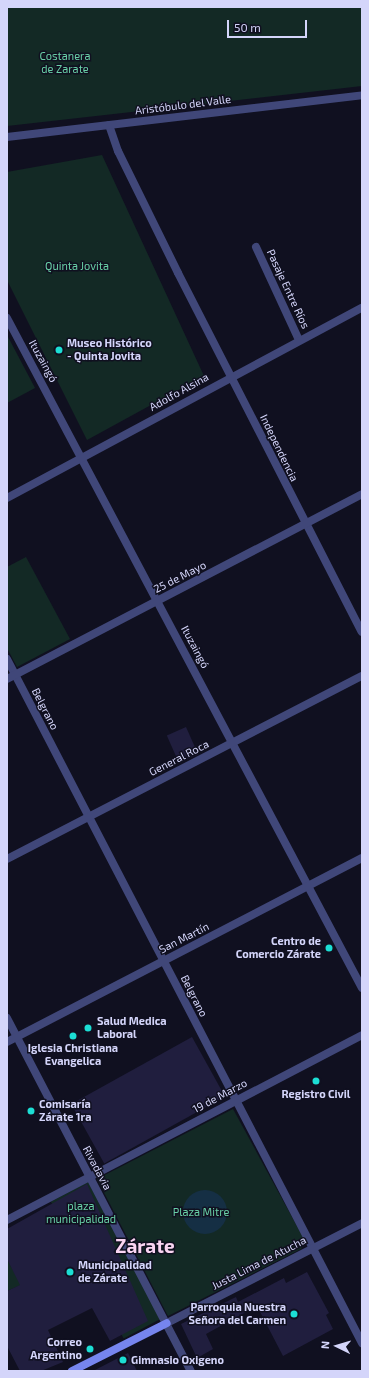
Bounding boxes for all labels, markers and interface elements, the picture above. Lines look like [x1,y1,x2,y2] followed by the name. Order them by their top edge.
[229,12,309,38] scale bar
[234,20,261,34] text: 50 m
[39,50,91,76] park label: Costanera de Zarate
[134,93,232,117] street label: Aristóbulo del Valle
[264,247,312,331] street label: Pasaje Entre Ríos
[45,259,109,273] park label: Quinta Jovita
[26,337,60,385] street label: Ituzaingó
[67,337,152,363] place label: Museo Histórico - Quinta Jovita
[54,345,64,355] marker: Museo Histórico - Quinta Jovita
[147,370,211,414] street label: Adolfo Alsina
[257,412,301,484] street label: Independencia
[152,558,208,596] street label: 25 de Mayo
[178,623,212,671] street label: Ituzaingó
[29,686,61,732] street label: Belgrano
[147,737,211,779] street label: General Roca
[157,920,211,956] street label: San Martín
[236,935,321,961] place label: Centro de Comercio Zárate
[324,943,334,953] marker: Centro de Comercio Zárate
[178,973,210,1019] street label: Belgrano
[97,1015,167,1041] place label: Salud Medica Laboral
[82,1022,94,1034] marker: Salud Medica Laboral
[68,1031,78,1041] marker: Iglesia Christiana Evangelica
[28,1042,118,1068] place label: Iglesia Christiana Evangelica
[191,1076,249,1116] street label: 19 de Marzo
[311,1076,321,1086] marker: Registro Civil
[282,1087,350,1101] place label: Registro Civil
[39,1098,91,1124] place label: Comisaría Zárate 1ra
[26,1106,36,1116] marker: Comisaría Zárate 1ra
[80,1144,114,1192] street label: Rivadavia
[46,1200,116,1226] park label: plaza municipalidad
[173,1205,229,1219] park label: Plaza Mitre
[209,1233,309,1293] street label: Justa Lima de Atucha
[115,1235,175,1257] district label: Zárate
[78,1259,152,1285] place label: Municipalidad de Zárate
[65,1267,75,1277] marker: Municipalidad de Zárate
[188,1301,286,1327] place label: Parroquia Nuestra Señora del Carmen
[289,1309,299,1319] marker: Parroquia Nuestra Señora del Carmen
[317,1326,357,1366] north arrow
[30,1336,82,1362] place label: Correo Argentino
[318,1340,331,1349] text: N
[85,1344,95,1354] marker: Correo Argentino
[131,1353,224,1367] place label: Gimnasio Oxigeno
[118,1355,128,1365] marker: Gimnasio Oxigeno

